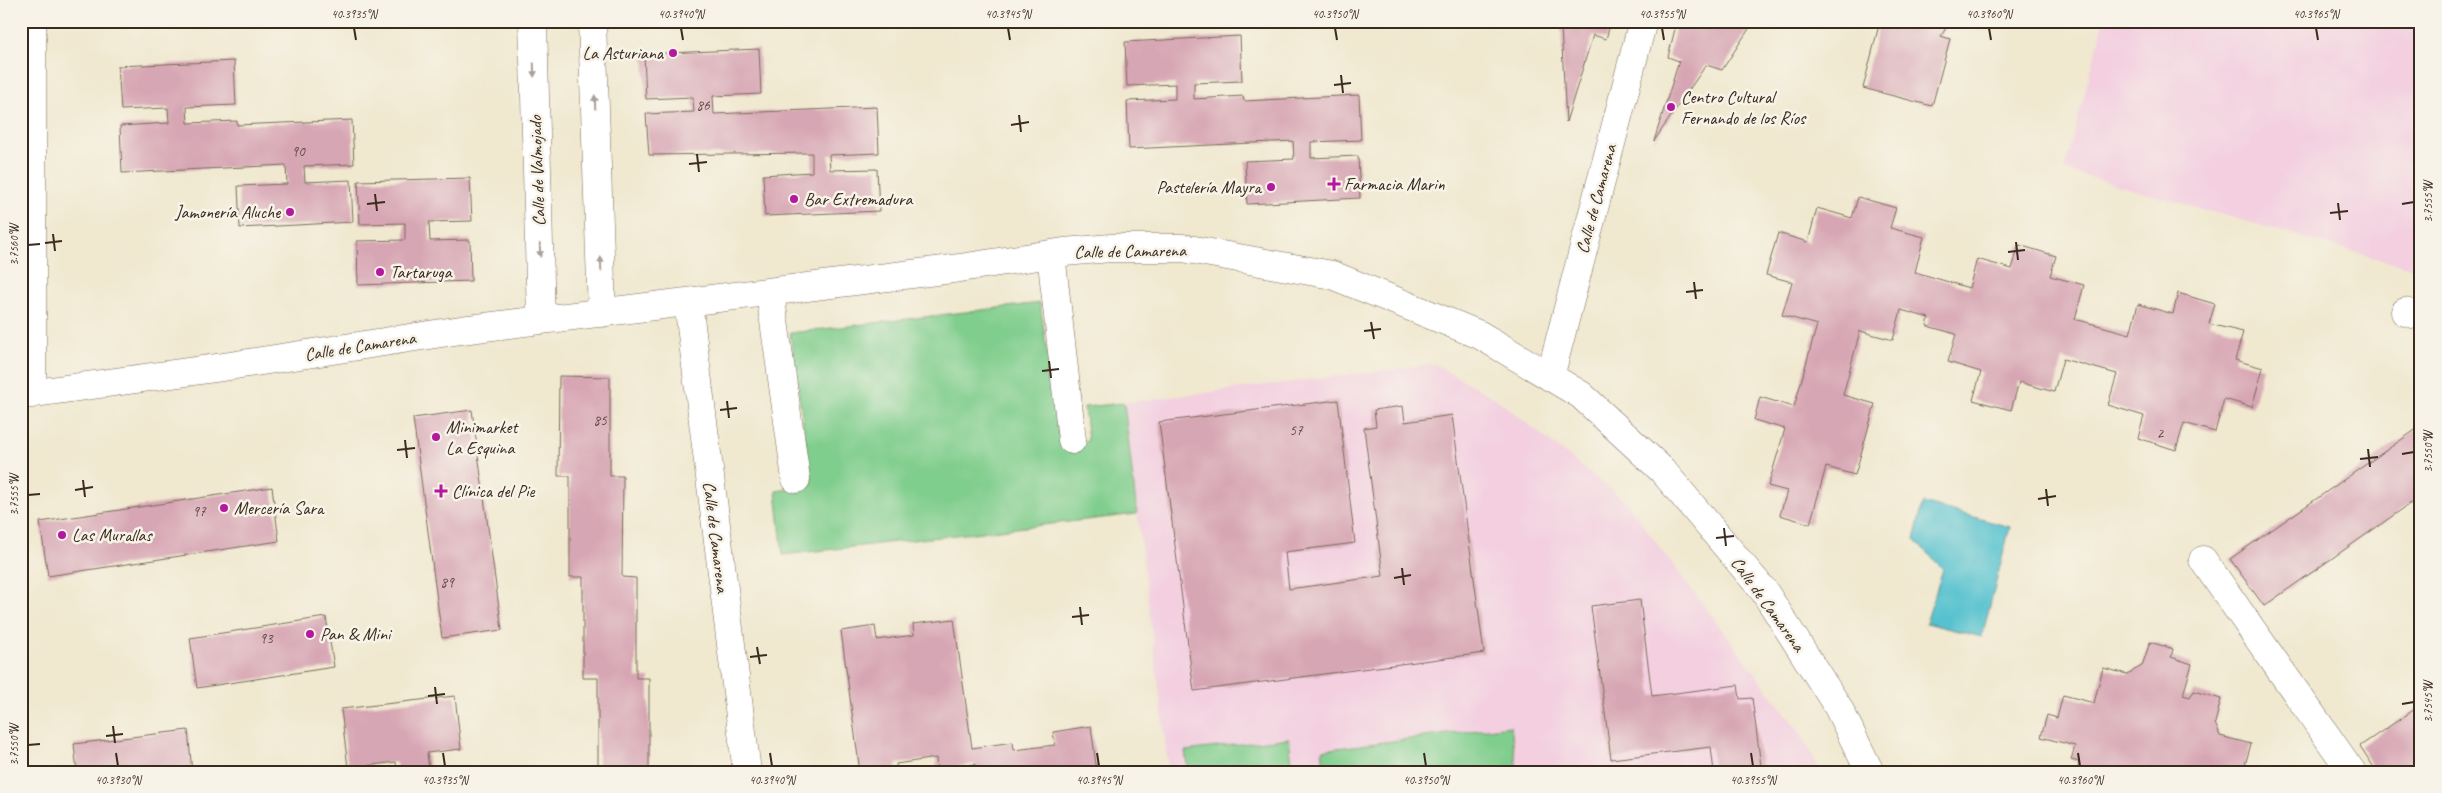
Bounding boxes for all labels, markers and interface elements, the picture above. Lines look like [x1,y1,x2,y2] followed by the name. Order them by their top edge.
[331,6,378,22] text: 40.3935°N
[658,6,705,22] text: 40.3940°N
[985,6,1032,22] text: 40.3945°N
[1312,6,1359,22] text: 40.3950°N
[1639,6,1686,22] text: 40.3955°N
[1966,6,2013,22] text: 40.3960°N
[2293,6,2340,22] text: 40.3965°N
[582,42,665,64] place label: La Asturiana
[667,47,679,59] marker: La Asturiana
[530,62,538,78] one-way arrow
[1681,86,1807,129] place label: Centro Cultural Fernando de los Ríos
[590,93,598,109] one-way arrow
[696,96,711,115] house number: 86
[1665,101,1677,113] marker: Centro Cultural Fernando de los Ríos
[524,114,550,227] street label: Calle de Valmojado
[1571,141,1621,256] street label: Calle de Camarena
[291,142,306,161] house number: 90
[1344,173,1446,195] place label: Farmacia Marin
[1156,176,1263,198] place label: Pastelería Mayra
[1328,178,1340,190] marker: Farmacia Marin
[2420,179,2436,223] text: 3.7555°W
[1265,181,1277,193] marker: Pastelería Mayra
[804,188,913,210] place label: Bar Extremadura
[788,193,800,205] marker: Bar Extremadura
[174,201,281,223] place label: Jamonería Aluche
[284,206,296,218] marker: Jamonería Aluche
[6,222,22,266] text: 3.7560°W
[1074,239,1187,263] street label: Calle de Camarena
[536,242,544,258] one-way arrow
[596,256,604,272] one-way arrow
[390,261,453,283] place label: Tartaruga
[374,266,386,278] marker: Tartaruga
[303,326,418,366] street label: Calle de Camarena
[593,411,608,430] house number: 85
[446,416,519,459] place label: Minimarket La Esquina
[1289,421,1304,440] house number: 57
[2157,424,2165,443] house number: 2
[2420,429,2436,473] text: 3.7550°W
[430,431,442,443] marker: Minimarket La Esquina
[6,472,22,516] text: 3.7555°W
[452,480,536,502] place label: Clínica del Pie
[698,480,734,595] street label: Calle de Camarena
[434,484,448,498] marker: Clínica del Pie
[234,497,325,519] place label: Mercería Sara
[192,502,207,521] house number: 97
[218,502,230,514] marker: Mercería Sara
[72,524,153,546] place label: Las Murallas
[56,529,68,541] marker: Las Murallas
[1726,552,1810,657] street label: Calle de Camarena
[440,573,455,592] house number: 89
[320,623,393,645] place label: Pan & Mini
[304,628,316,640] marker: Pan & Mini
[259,629,274,648] house number: 93
[2420,679,2436,723] text: 3.7545°W
[6,722,22,766] text: 3.7550°W
[95,772,142,788] text: 40.3930°N
[422,772,469,788] text: 40.3935°N
[749,772,796,788] text: 40.3940°N
[1076,772,1123,788] text: 40.3945°N
[1403,772,1450,788] text: 40.3950°N
[1730,772,1777,788] text: 40.3955°N
[2057,772,2104,788] text: 40.3960°N

